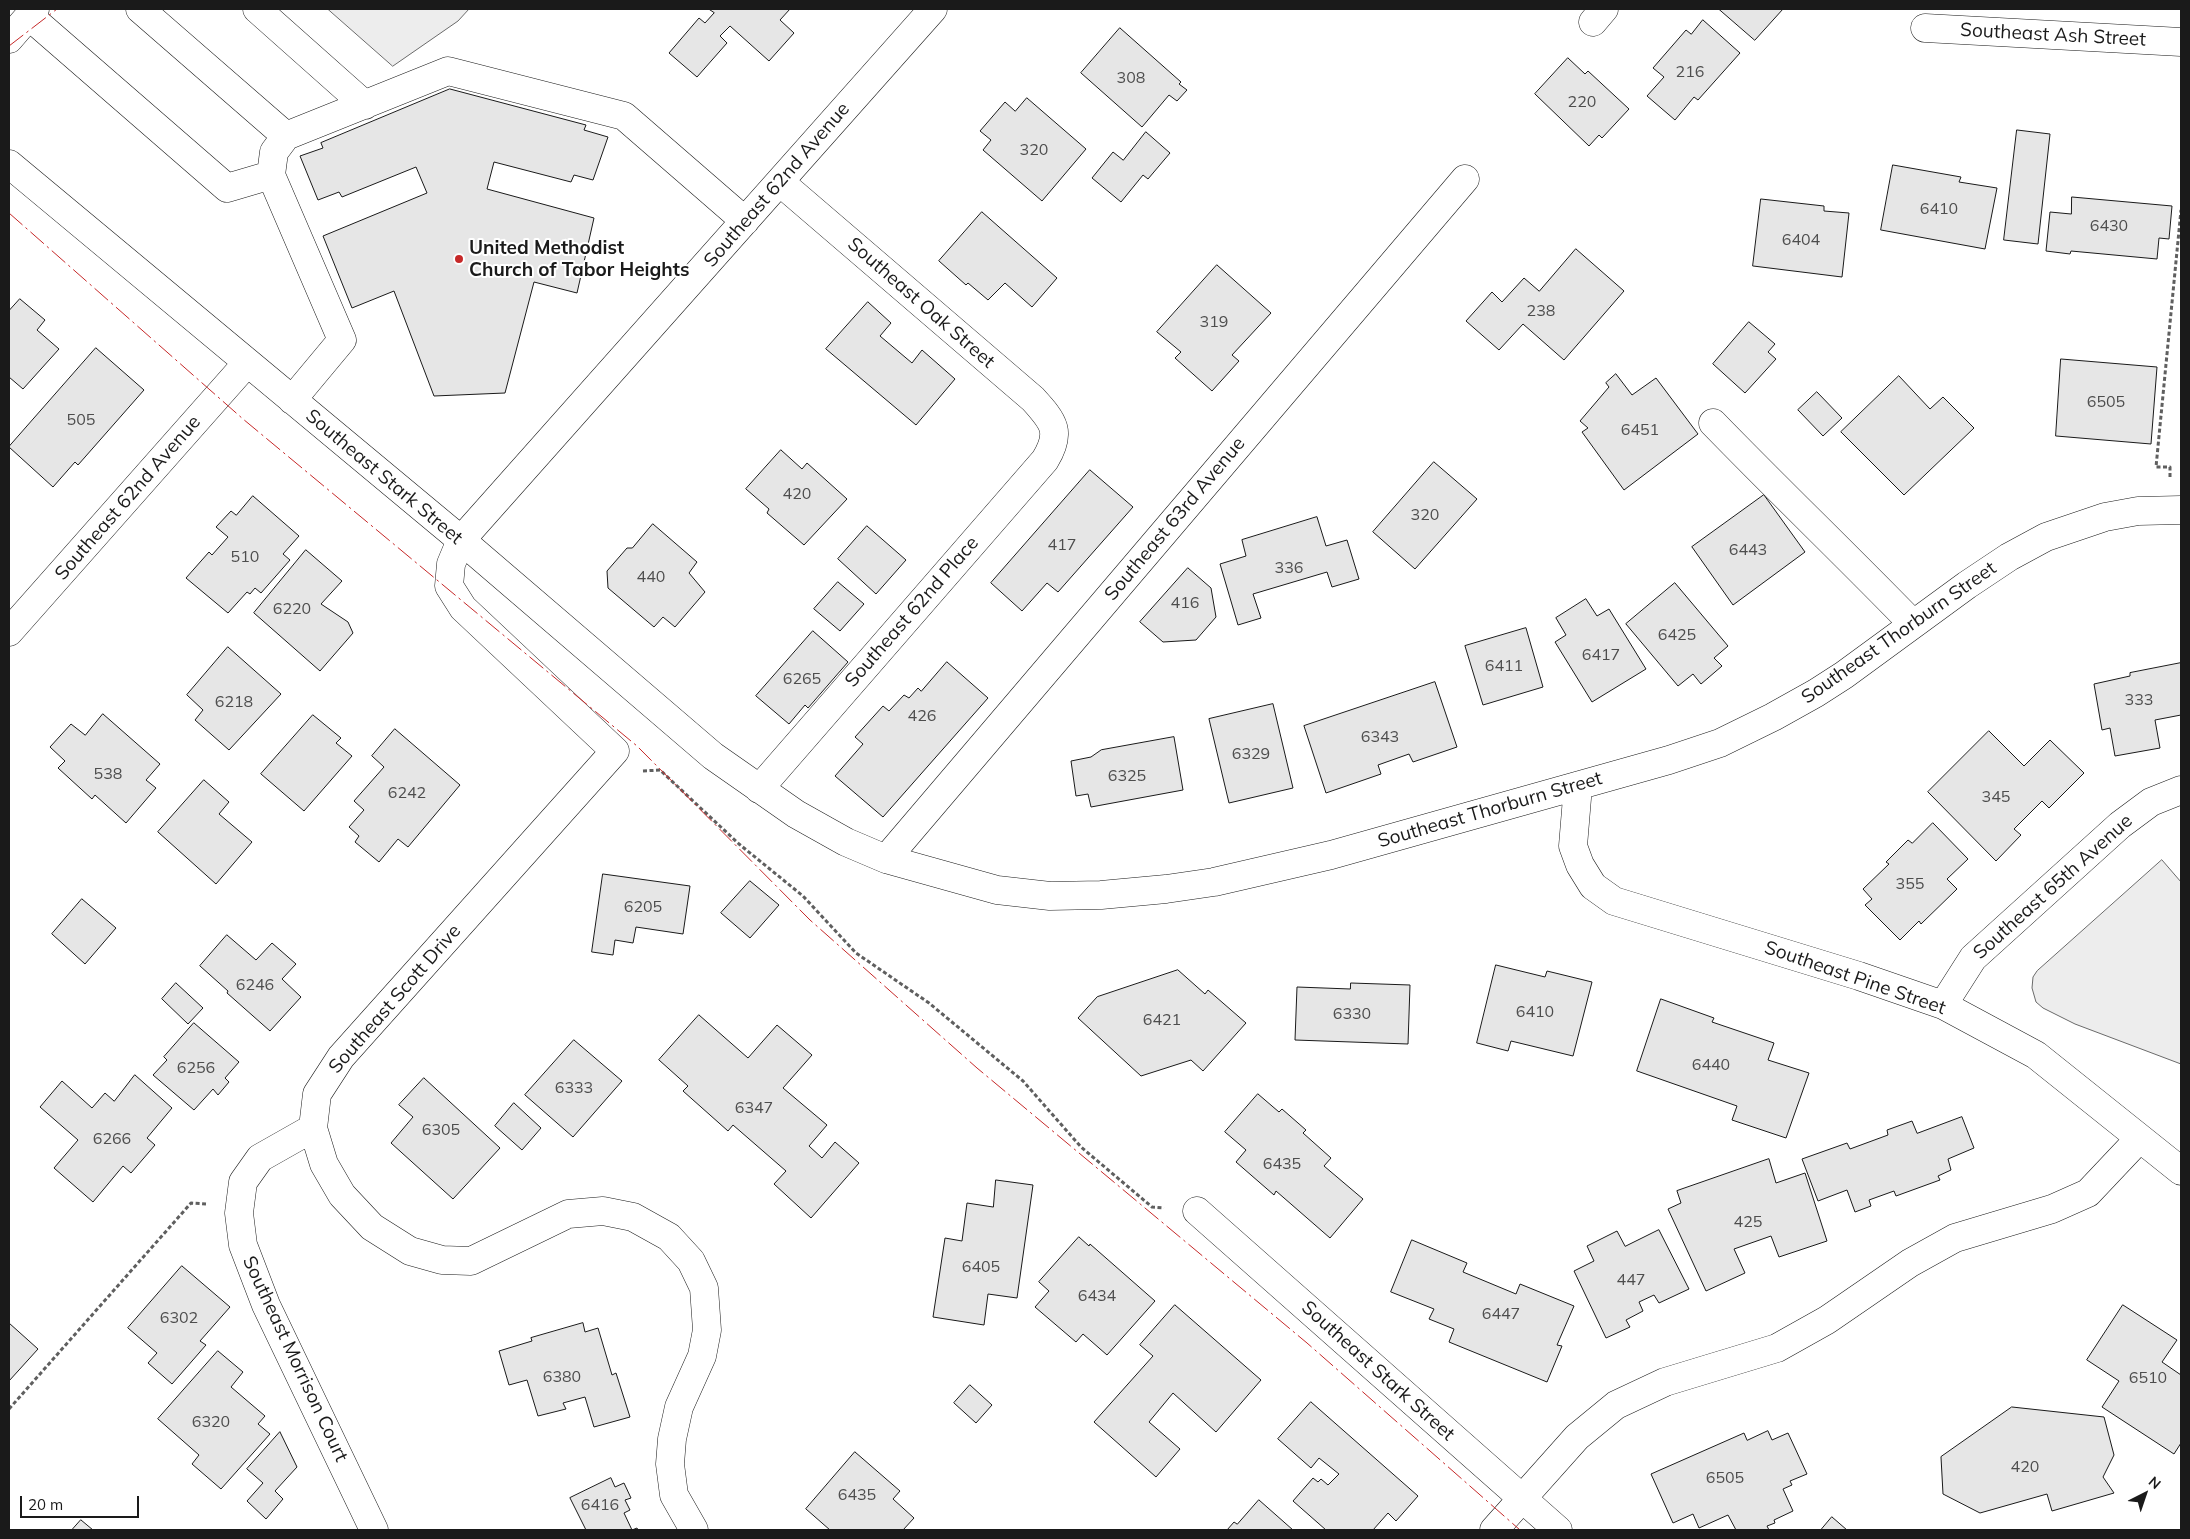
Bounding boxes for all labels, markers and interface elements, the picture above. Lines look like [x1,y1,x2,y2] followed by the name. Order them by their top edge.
[1960,19,2146,51] street label: Southeast Ash Street
[1676,62,1704,82] house number: 216
[1117,68,1145,88] house number: 308
[1568,92,1596,112] house number: 220
[699,98,855,272] street label: Southeast 62nd Avenue
[1020,140,1048,160] house number: 320
[1920,199,1958,219] house number: 6410
[2090,216,2128,236] house number: 6430
[1782,230,1820,250] house number: 6404
[843,233,999,373] street label: Southeast Oak Street
[469,237,690,281] place label: United Methodist Church of Tabor Heights
[453,253,465,265] marker: United Methodist Church of Tabor Heights
[1527,301,1555,321] house number: 238
[1200,312,1228,332] house number: 319
[2087,392,2125,412] house number: 6505
[301,405,467,549] street label: Southeast Stark Street
[67,410,95,430] house number: 505
[50,411,206,585] street label: Southeast 62nd Avenue
[1621,420,1659,440] house number: 6451
[1100,433,1250,605] street label: Southeast 63rd Avenue
[783,484,811,504] house number: 420
[1411,505,1439,525] house number: 320
[840,532,984,692] street label: Southeast 62nd Place
[1048,535,1076,555] house number: 417
[1729,540,1767,560] house number: 6443
[231,547,259,567] house number: 510
[1797,557,2001,709] street label: Southeast Thorburn Street
[1275,558,1303,578] house number: 336
[637,567,665,587] house number: 440
[1171,593,1199,613] house number: 416
[273,599,311,619] house number: 6220
[1658,625,1696,645] house number: 6425
[1582,645,1620,665] house number: 6417
[1485,656,1523,676] house number: 6411
[783,669,821,689] house number: 6265
[2125,690,2153,710] house number: 333
[215,692,253,712] house number: 6218
[908,706,936,726] house number: 426
[1361,727,1399,747] house number: 6343
[1232,744,1270,764] house number: 6329
[94,764,122,784] house number: 538
[1108,766,1146,786] house number: 6325
[1375,767,1605,853] street label: Southeast Thorburn Street
[388,783,426,803] house number: 6242
[1982,787,2010,807] house number: 345
[1969,810,2137,964] street label: Southeast 65th Avenue
[1896,874,1924,894] house number: 355
[624,897,662,917] house number: 6205
[324,920,466,1078] street label: Southeast Scott Drive
[1761,936,1949,1020] street label: Southeast Pine Street
[236,975,274,995] house number: 6246
[1516,1002,1554,1022] house number: 6410
[1333,1004,1371,1024] house number: 6330
[1143,1010,1181,1030] house number: 6421
[1692,1055,1730,1075] house number: 6440
[177,1058,215,1078] house number: 6256
[555,1078,593,1098] house number: 6333
[735,1098,773,1118] house number: 6347
[422,1120,460,1140] house number: 6305
[93,1129,131,1149] house number: 6266
[1263,1154,1301,1174] house number: 6435
[1734,1212,1762,1232] house number: 425
[237,1253,353,1465] street label: Southeast Morrison Court
[962,1257,1000,1277] house number: 6405
[1617,1270,1645,1290] house number: 447
[1078,1286,1116,1306] house number: 6434
[1297,1296,1459,1446] street label: Southeast Stark Street
[1482,1304,1520,1324] house number: 6447
[160,1308,198,1328] house number: 6302
[543,1367,581,1387] house number: 6380
[2129,1368,2167,1388] house number: 6510
[192,1412,230,1432] house number: 6320
[2011,1457,2039,1477] house number: 420
[1706,1468,1744,1488] house number: 6505
[2120,1469,2170,1519] north arrow
[2145,1472,2165,1493] text: N
[838,1485,876,1505] house number: 6435
[22,1486,141,1518] scale bar
[28,1495,63,1514] text: 20 m
[581,1495,619,1515] house number: 6416

